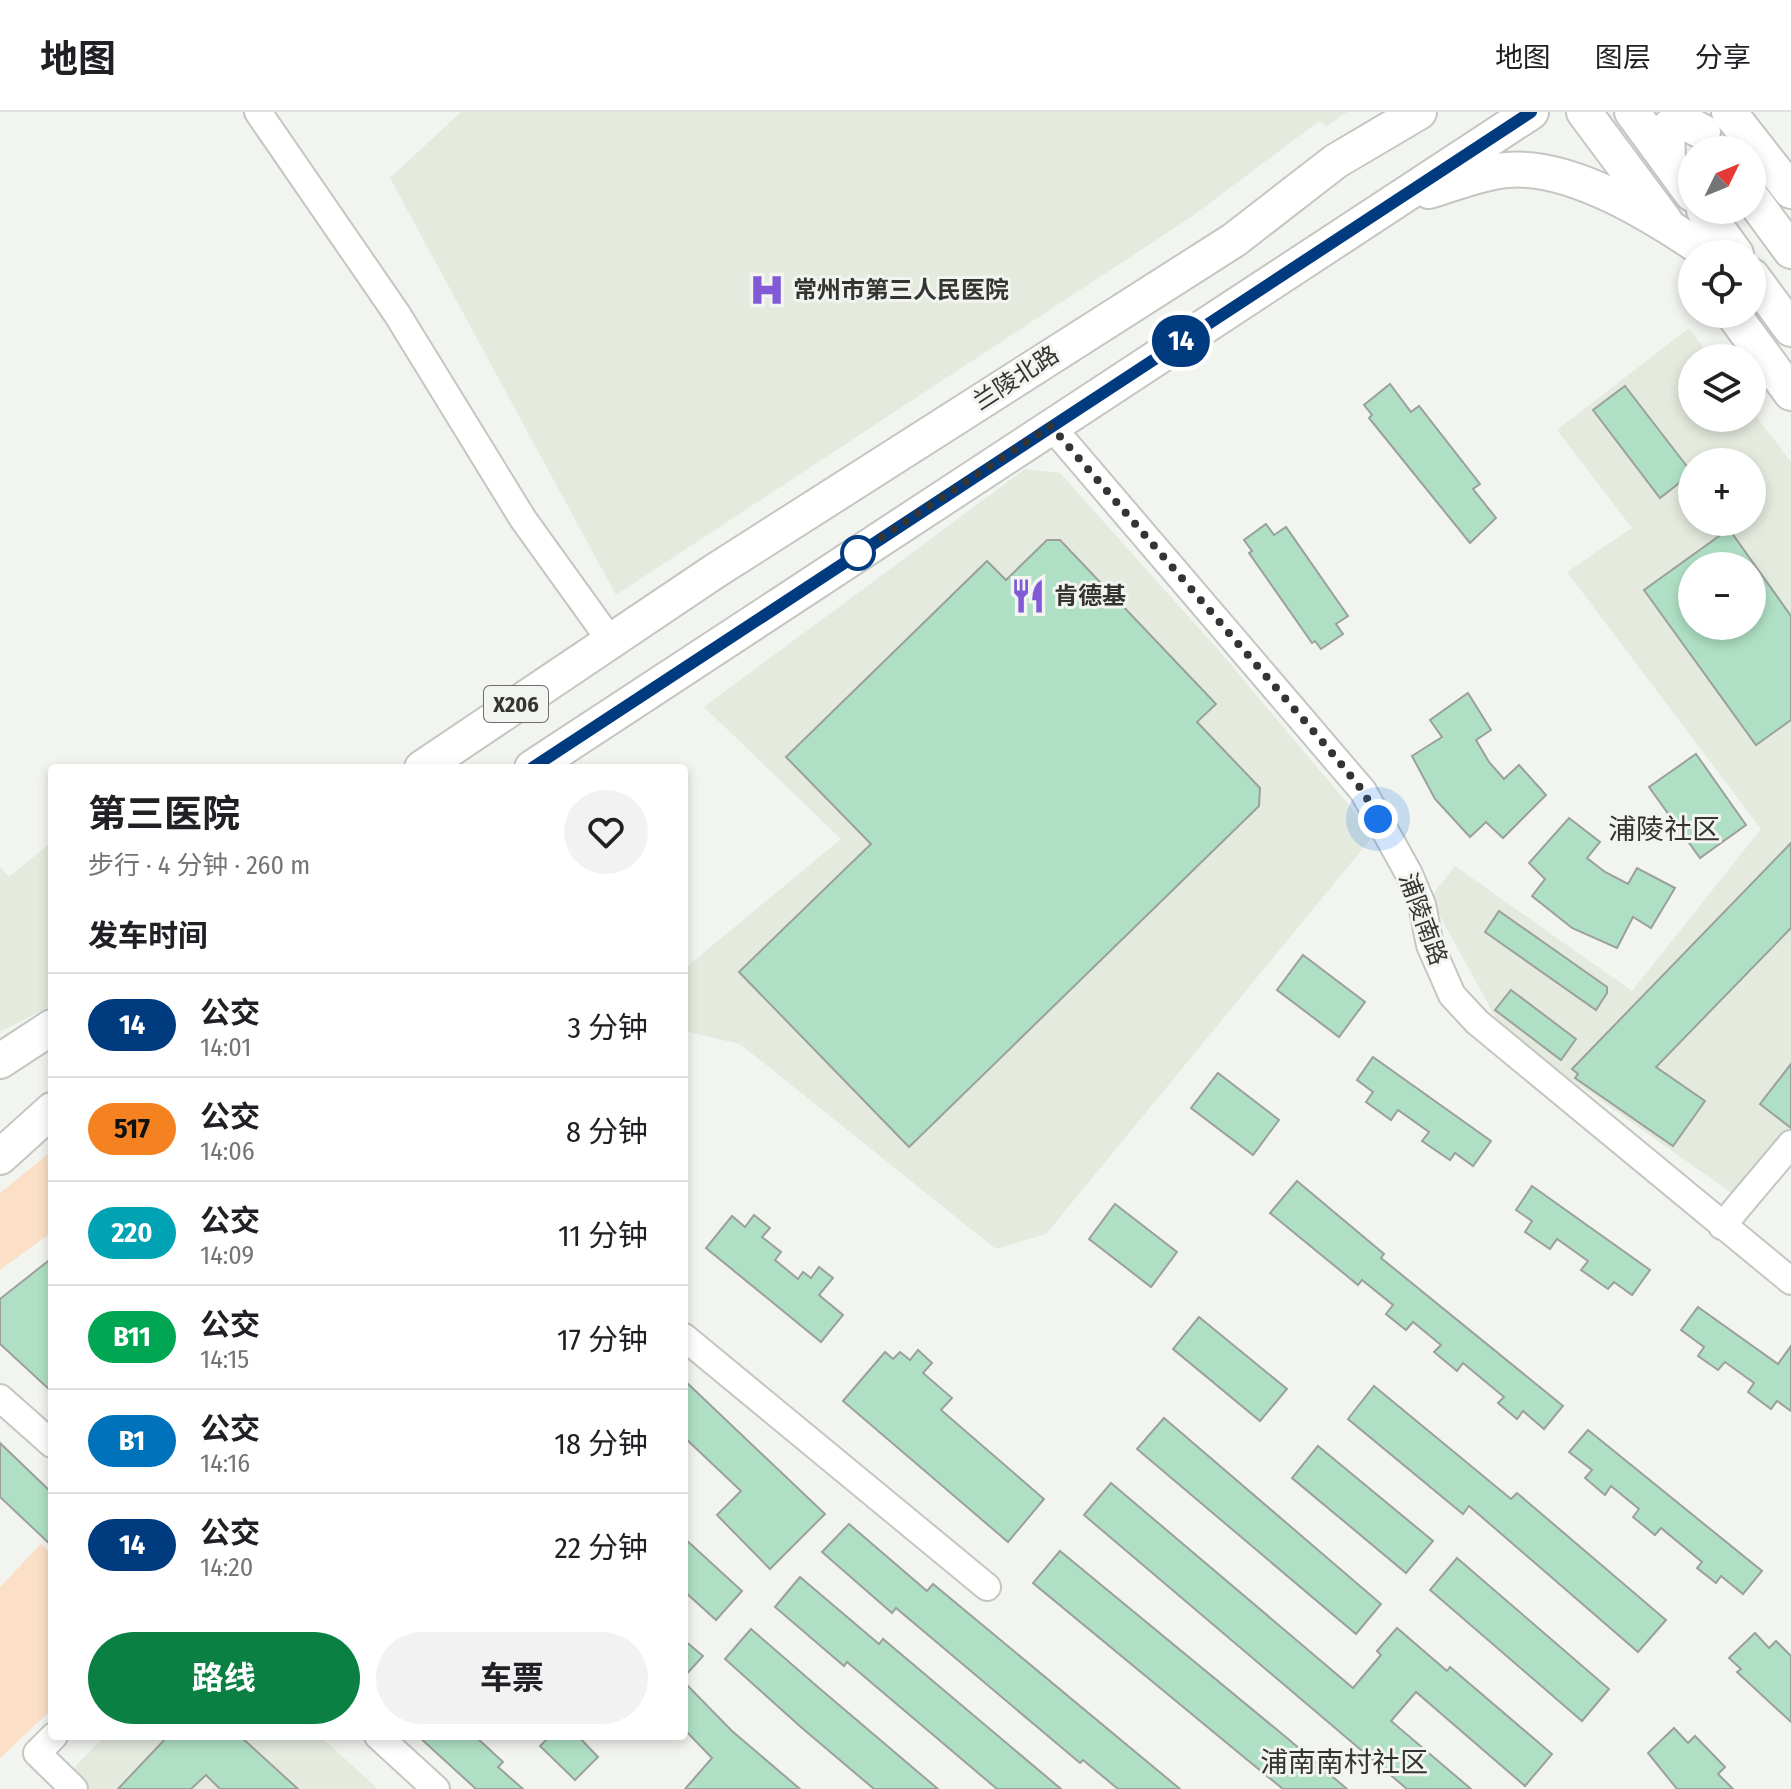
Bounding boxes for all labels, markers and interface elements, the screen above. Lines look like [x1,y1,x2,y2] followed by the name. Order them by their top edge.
[40,36,116,82] text: 地图
[1495,41,1551,74] text: 地图
[1595,41,1651,74] text: 图层
[1695,41,1751,74] text: 分享
[1678,136,1766,224] north arrow
[1678,136,1766,640] map controls
[1678,240,1766,328] button: locate
[748,271,786,309] hospital icon: 常州市第三人民医院
[793,276,1009,304] place label: 常州市第三人民医院
[1145,315,1217,367] line badge: 14
[1168,324,1194,357] text: 14
[968,340,1064,416] street label: 兰陵北路
[1678,344,1766,432] button: layers
[1678,448,1766,536] button: +
[841,536,875,570] unlabelled marker
[1678,552,1766,640] button: −
[1009,577,1047,615] restaurant icon: 肯德基
[1054,582,1126,610] place label: 肯德基
[484,686,548,722] road number: X206
[564,790,648,874] button: heart
[88,791,240,837] text: 第三医院
[1358,799,1398,839] your location
[1608,813,1720,846] district label: 浦陵社区
[88,850,310,881] text: 步行 · 4 分钟 · 260 m
[1393,869,1453,969] street label: 浦陵南路
[88,918,208,954] text: 发车时间
[200,995,260,1031] text: 公交
[119,1008,145,1041] text: 14
[567,1010,648,1046] text: 3 分钟
[200,1032,251,1063] text: 14:01
[200,1099,260,1135] text: 公交
[114,1112,150,1145] text: 517
[566,1114,648,1150] text: 8 分钟
[200,1136,255,1167] text: 14:06
[200,1203,260,1239] text: 公交
[111,1216,153,1249] text: 220
[558,1218,648,1254] text: 11 分钟
[200,1240,254,1271] text: 14:09
[200,1307,260,1343] text: 公交
[113,1320,151,1353] text: B11
[557,1322,648,1358] text: 17 分钟
[200,1344,249,1375] text: 14:15
[200,1411,260,1447] text: 公交
[119,1424,145,1457] text: B1
[554,1426,648,1462] text: 18 分钟
[200,1448,250,1479] text: 14:16
[200,1515,260,1551] text: 公交
[119,1528,145,1561] text: 14
[554,1530,648,1566] text: 22 分钟
[200,1552,253,1583] text: 14:20
[88,1632,360,1724] button: 路线
[376,1632,648,1724] button: 车票
[1260,1746,1428,1779] district label: 浦南南村社区

